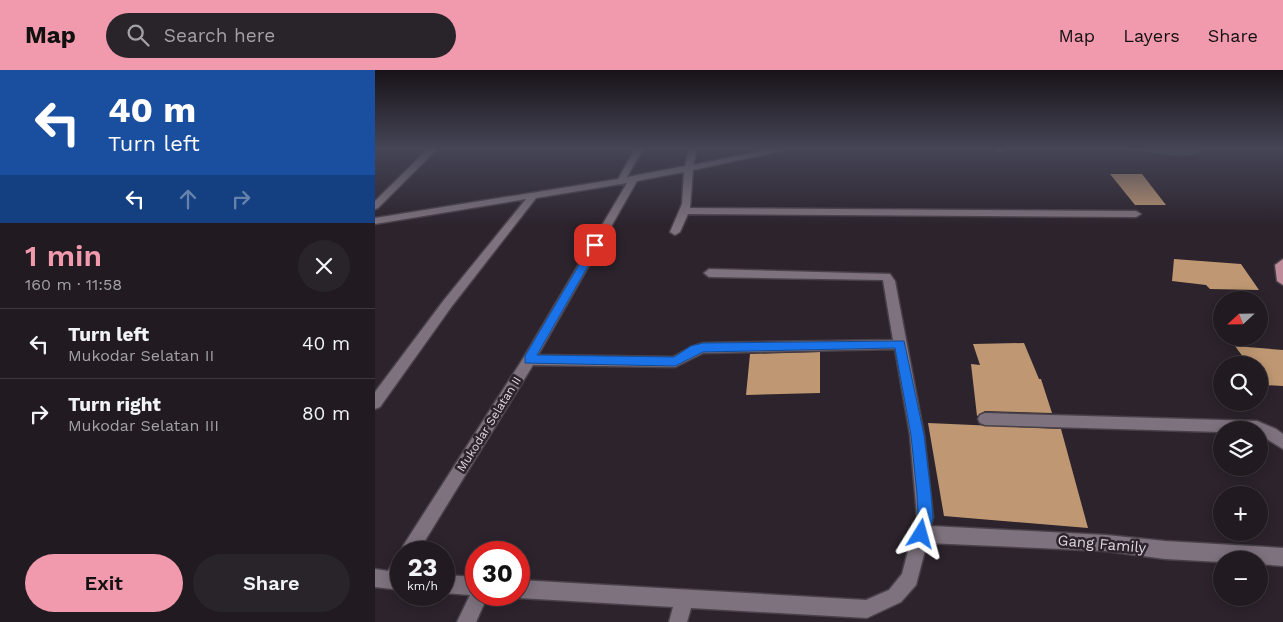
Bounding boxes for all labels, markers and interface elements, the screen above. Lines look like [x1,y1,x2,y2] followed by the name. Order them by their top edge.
[106,13,456,58] search box
[25,21,76,49] text: Map
[124,21,152,49] icon: search
[164,24,275,47] text: Search here
[1058,25,1095,46] text: Map
[1123,25,1180,46] text: Layers
[1208,25,1258,46] text: Share
[108,89,196,131] text: 40 m
[25,90,90,155] icon: left
[108,131,200,156] text: Turn left
[121,185,149,213] icon: left
[174,185,202,213] icon: ahead
[227,185,255,213] icon: right
[574,224,616,266] pin
[581,231,609,259] icon: arrive
[25,238,102,273] text: 1 min
[298,240,350,292] button: close
[25,275,122,294] text: 160 m · 11:58
[1213,291,1267,346] north arrow
[1213,291,1268,606] map controls
[68,323,149,346] text: Turn left
[25,330,53,358] icon: left
[302,332,350,355] text: 40 m
[68,346,214,365] text: Mukodar Selatan II
[1213,356,1268,411] button: search
[454,374,524,474] street label: Mukodar Selatan II
[68,393,161,416] text: Turn right
[25,400,53,428] icon: right
[302,402,350,425] text: 80 m
[68,416,219,435] text: Mukodar Selatan III
[1213,421,1268,476] button: layers
[1213,486,1268,541] button: +
[894,507,946,559] position arrow
[1057,531,1147,557] street label: Gang Family
[465,541,530,606] speed limit sign: 30
[1213,551,1268,606] button: −
[408,553,437,582] text: 23
[25,554,183,612] button: Exit
[193,554,350,612] button: Share
[407,579,438,593] text: km/h

